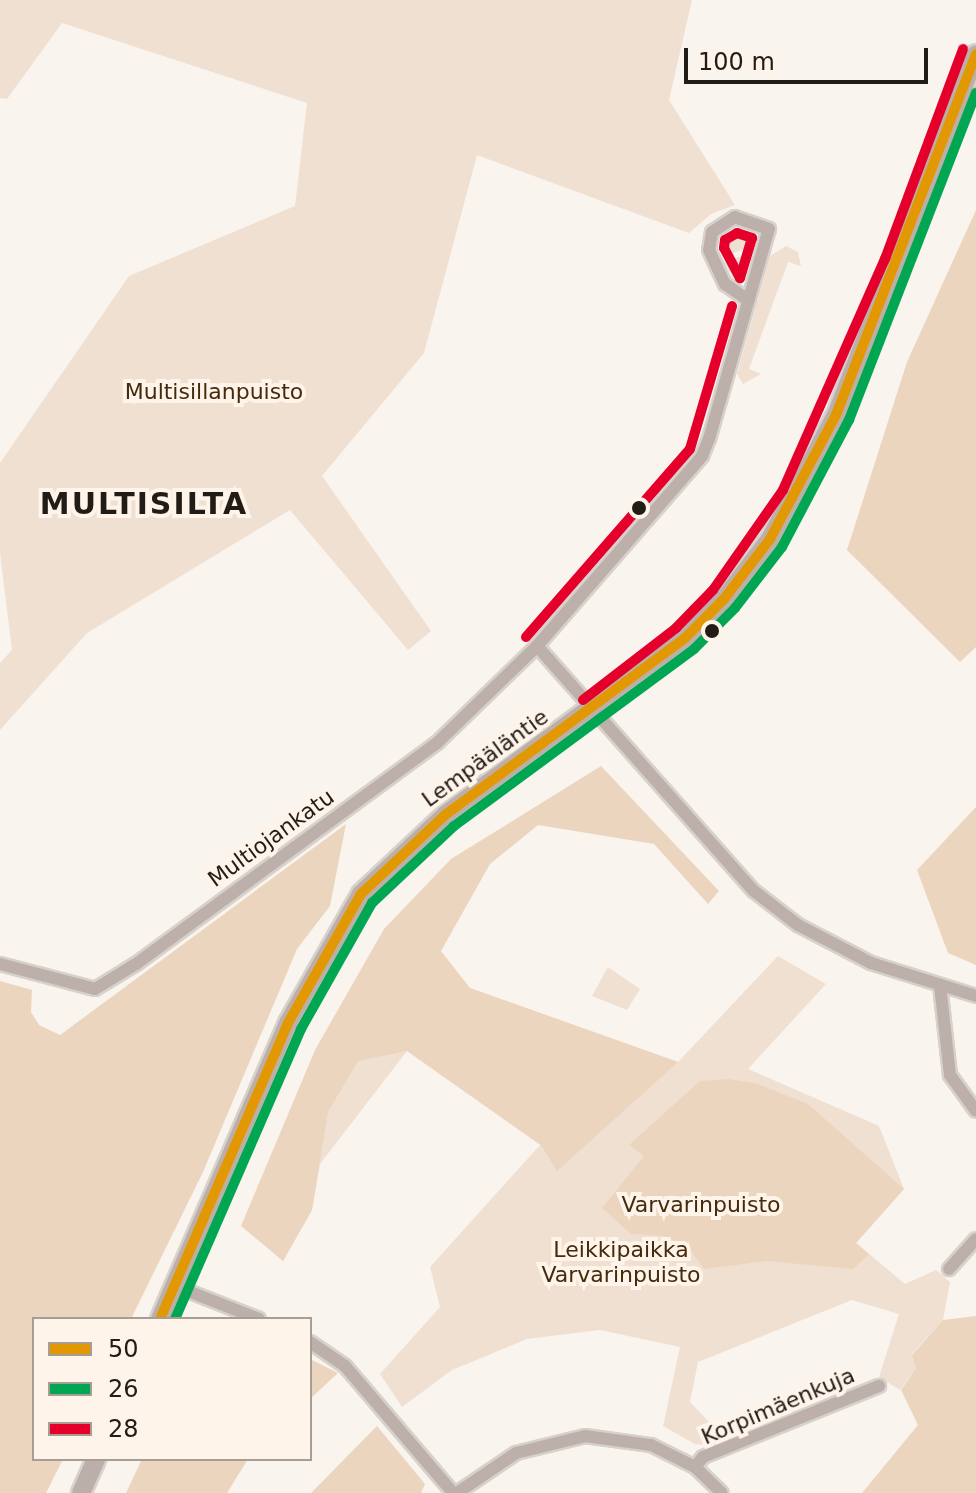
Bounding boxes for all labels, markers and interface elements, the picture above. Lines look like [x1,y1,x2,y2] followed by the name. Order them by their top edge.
[688,32,932,82] scale bar
[698,48,775,76] text: 100 m
[125,379,303,405] park label: Multisillanpuisto
[40,486,248,522] district label: MULTISILTA
[631,500,647,516] unlabelled marker
[704,623,720,639] unlabelled marker
[417,703,553,813] street label: Lempääläntie
[203,783,339,893] street label: Multiojankatu
[621,1192,781,1218] park label: Varvarinpuisto
[541,1236,701,1288] park label: Leikkipaikka Varvarinpuisto
[32,1317,312,1461] legend
[108,1335,139,1363] text: 50
[697,1362,859,1450] street label: Korpimäenkuja
[108,1375,139,1403] text: 26
[108,1415,139,1443] text: 28

